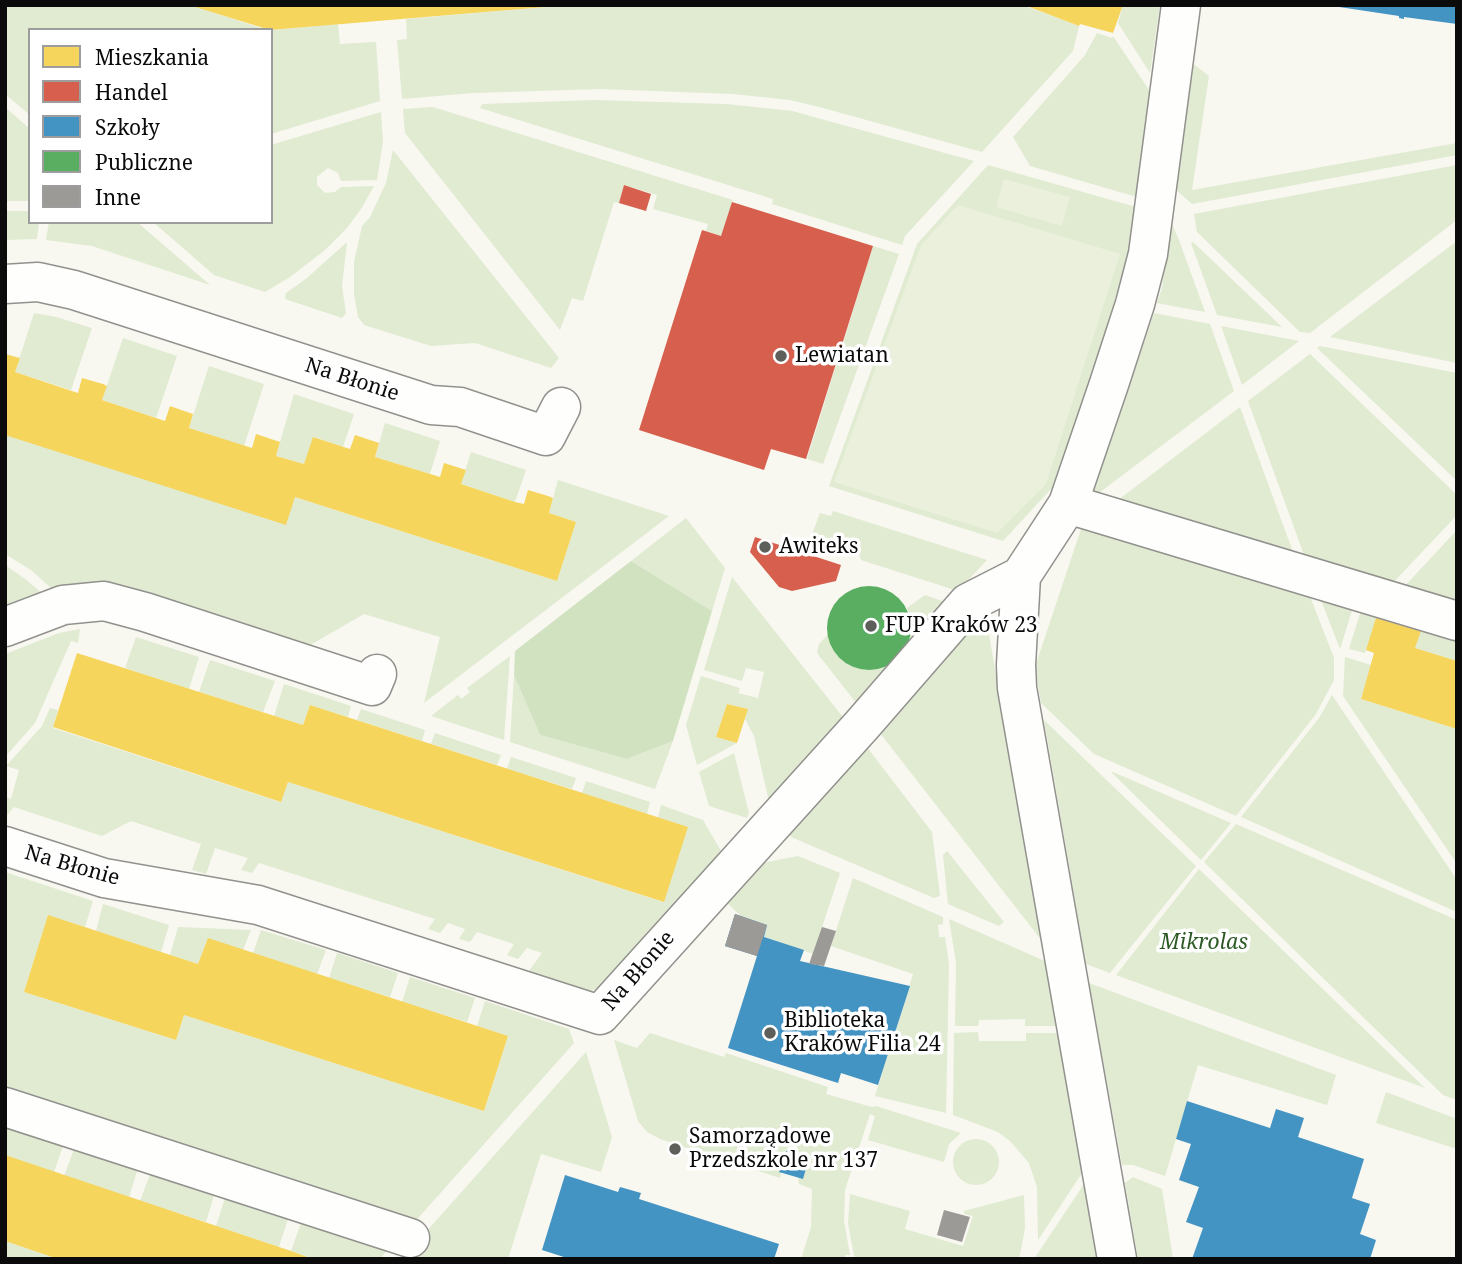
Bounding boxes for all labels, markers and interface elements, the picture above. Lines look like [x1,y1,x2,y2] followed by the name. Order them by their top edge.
[28,28,273,224] legend
[95,43,209,71] text: Mieszkania
[95,78,168,106] text: Handel
[95,113,160,141] text: Szkoły
[95,148,193,176] text: Publiczne
[95,183,141,211] text: Inne
[795,343,889,369] place label: Lewiatan
[773,348,789,364] marker: Lewiatan
[302,353,402,407] street label: Na Błonie
[779,534,858,560] place label: Awiteks
[757,539,773,555] marker: Awiteks
[885,613,1038,639] place label: FUP Kraków 23
[863,618,879,634] marker: FUP Kraków 23
[22,840,122,892] street label: Na Błonie
[598,926,680,1016] street label: Na Błonie
[1160,930,1248,956] park label: Mikrolas
[784,1008,941,1058] place label: Biblioteka Kraków Filia 24
[762,1025,778,1041] marker: Biblioteka Kraków Filia 24
[689,1124,878,1174] place label: Samorządowe Przedszkole nr 137
[667,1141,683,1157] marker: Samorządowe Przedszkole nr 137

